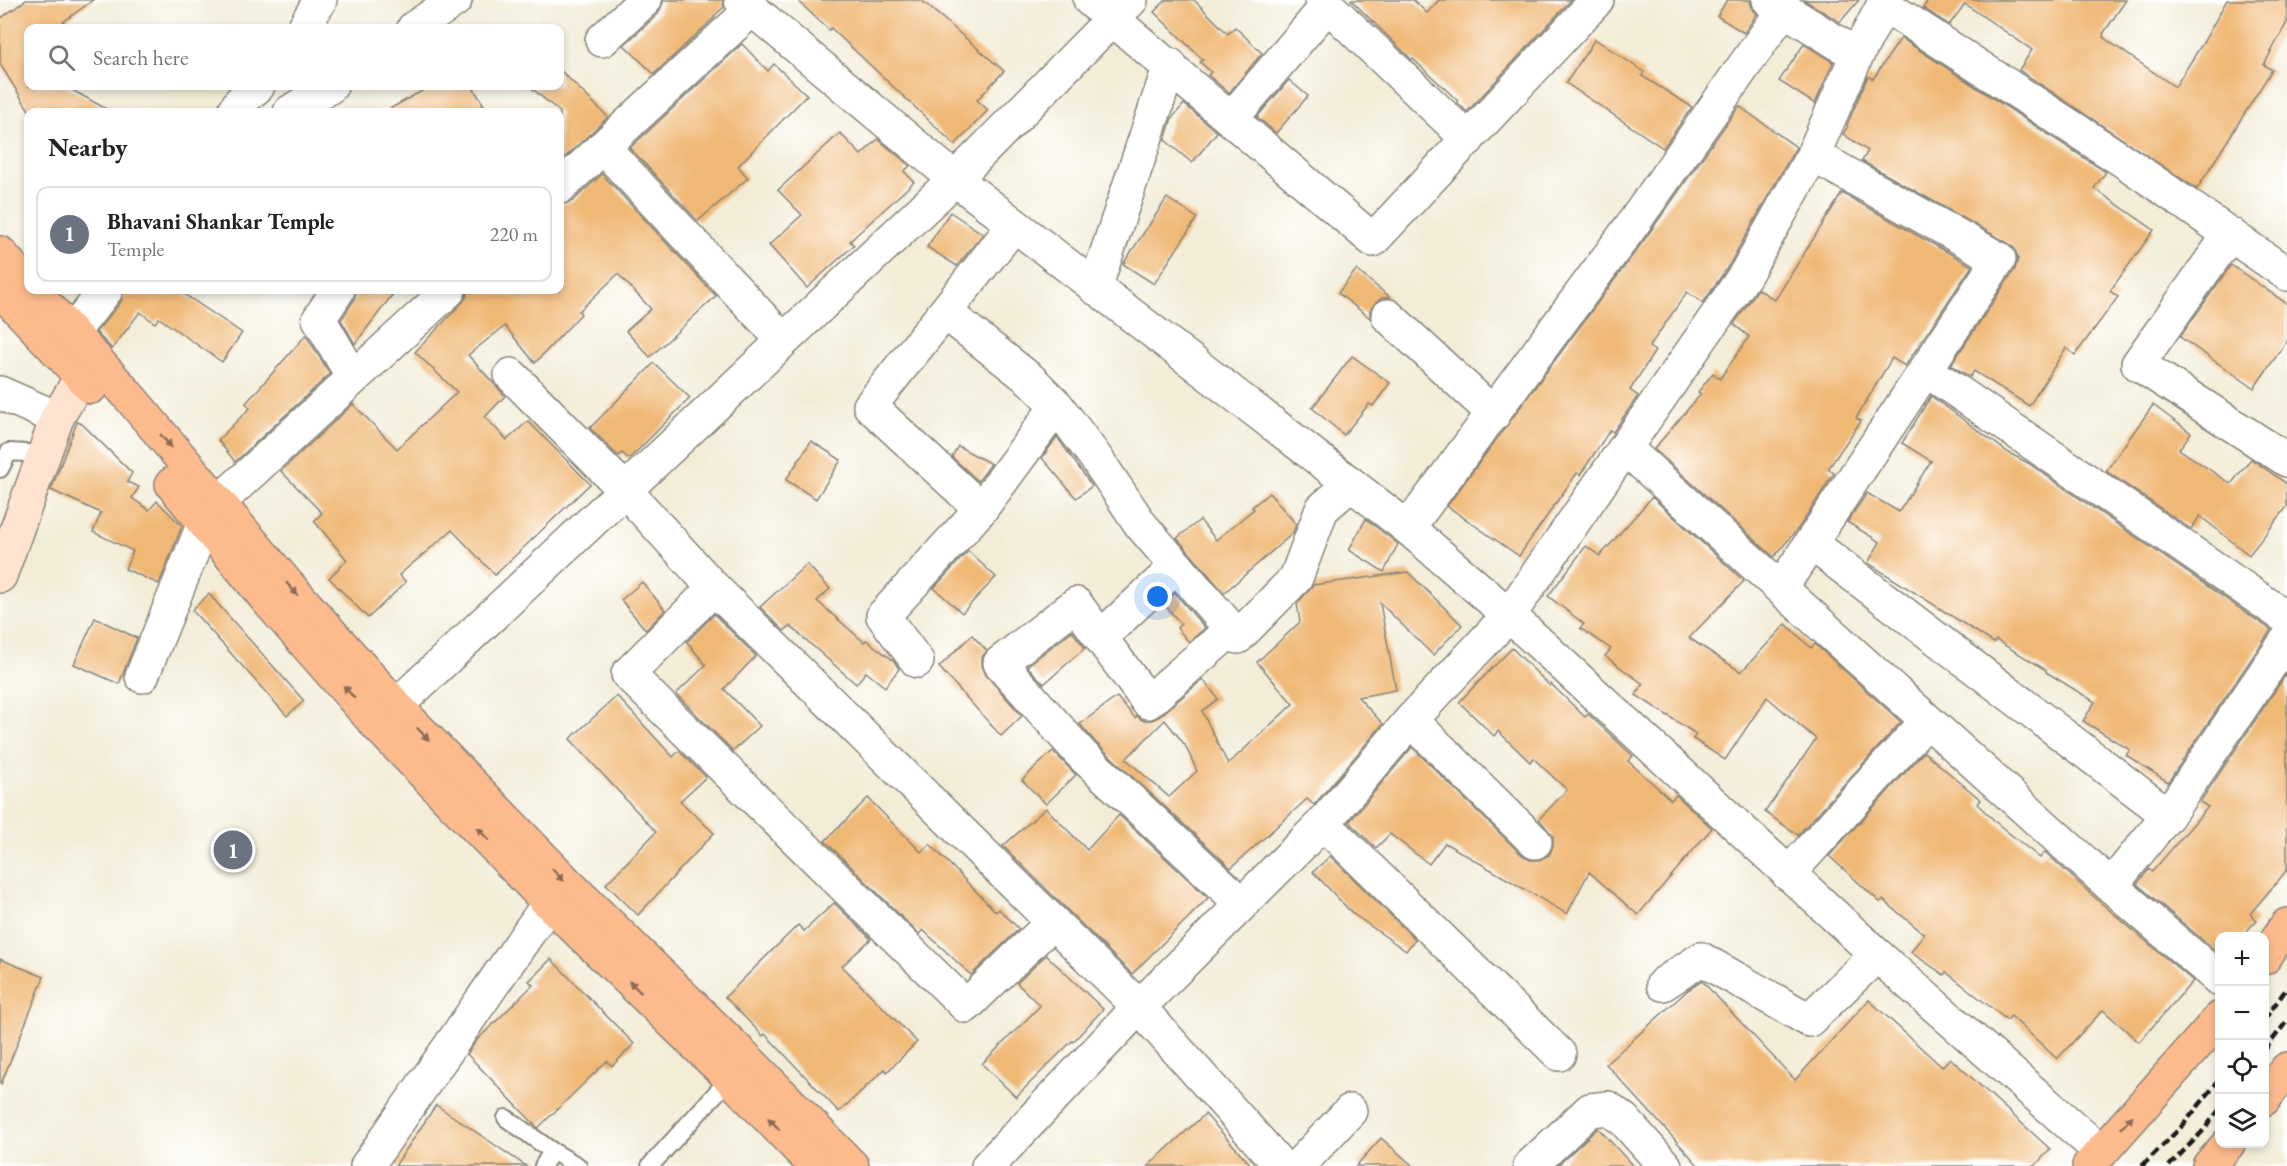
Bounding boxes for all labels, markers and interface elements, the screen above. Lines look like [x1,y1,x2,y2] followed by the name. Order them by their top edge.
[24,24,564,90] search box
[45,41,78,74] icon: search
[93,43,188,72] text: Search here
[48,130,128,164] text: Nearby
[107,207,334,236] text: Bhavani Shankar Temple
[64,221,75,247] text: 1
[490,221,538,247] text: 220 m
[107,236,164,262] text: Temple
[159,433,172,448] one-way arrow
[285,581,298,596] one-way arrow
[1143,582,1172,611] your location
[343,685,356,700] one-way arrow
[416,727,430,742] one-way arrow
[476,827,490,841] one-way arrow
[214,828,252,872] pin: 1
[551,867,565,881] one-way arrow
[2215,932,2269,1148] map controls
[2215,932,2269,986] button: +
[629,980,643,994] one-way arrow
[2215,986,2269,1040] button: −
[2215,1040,2269,1094] button: locate
[2215,1094,2269,1148] button: layers
[2120,1115,2133,1130] one-way arrow
[767,1116,781,1131] one-way arrow

